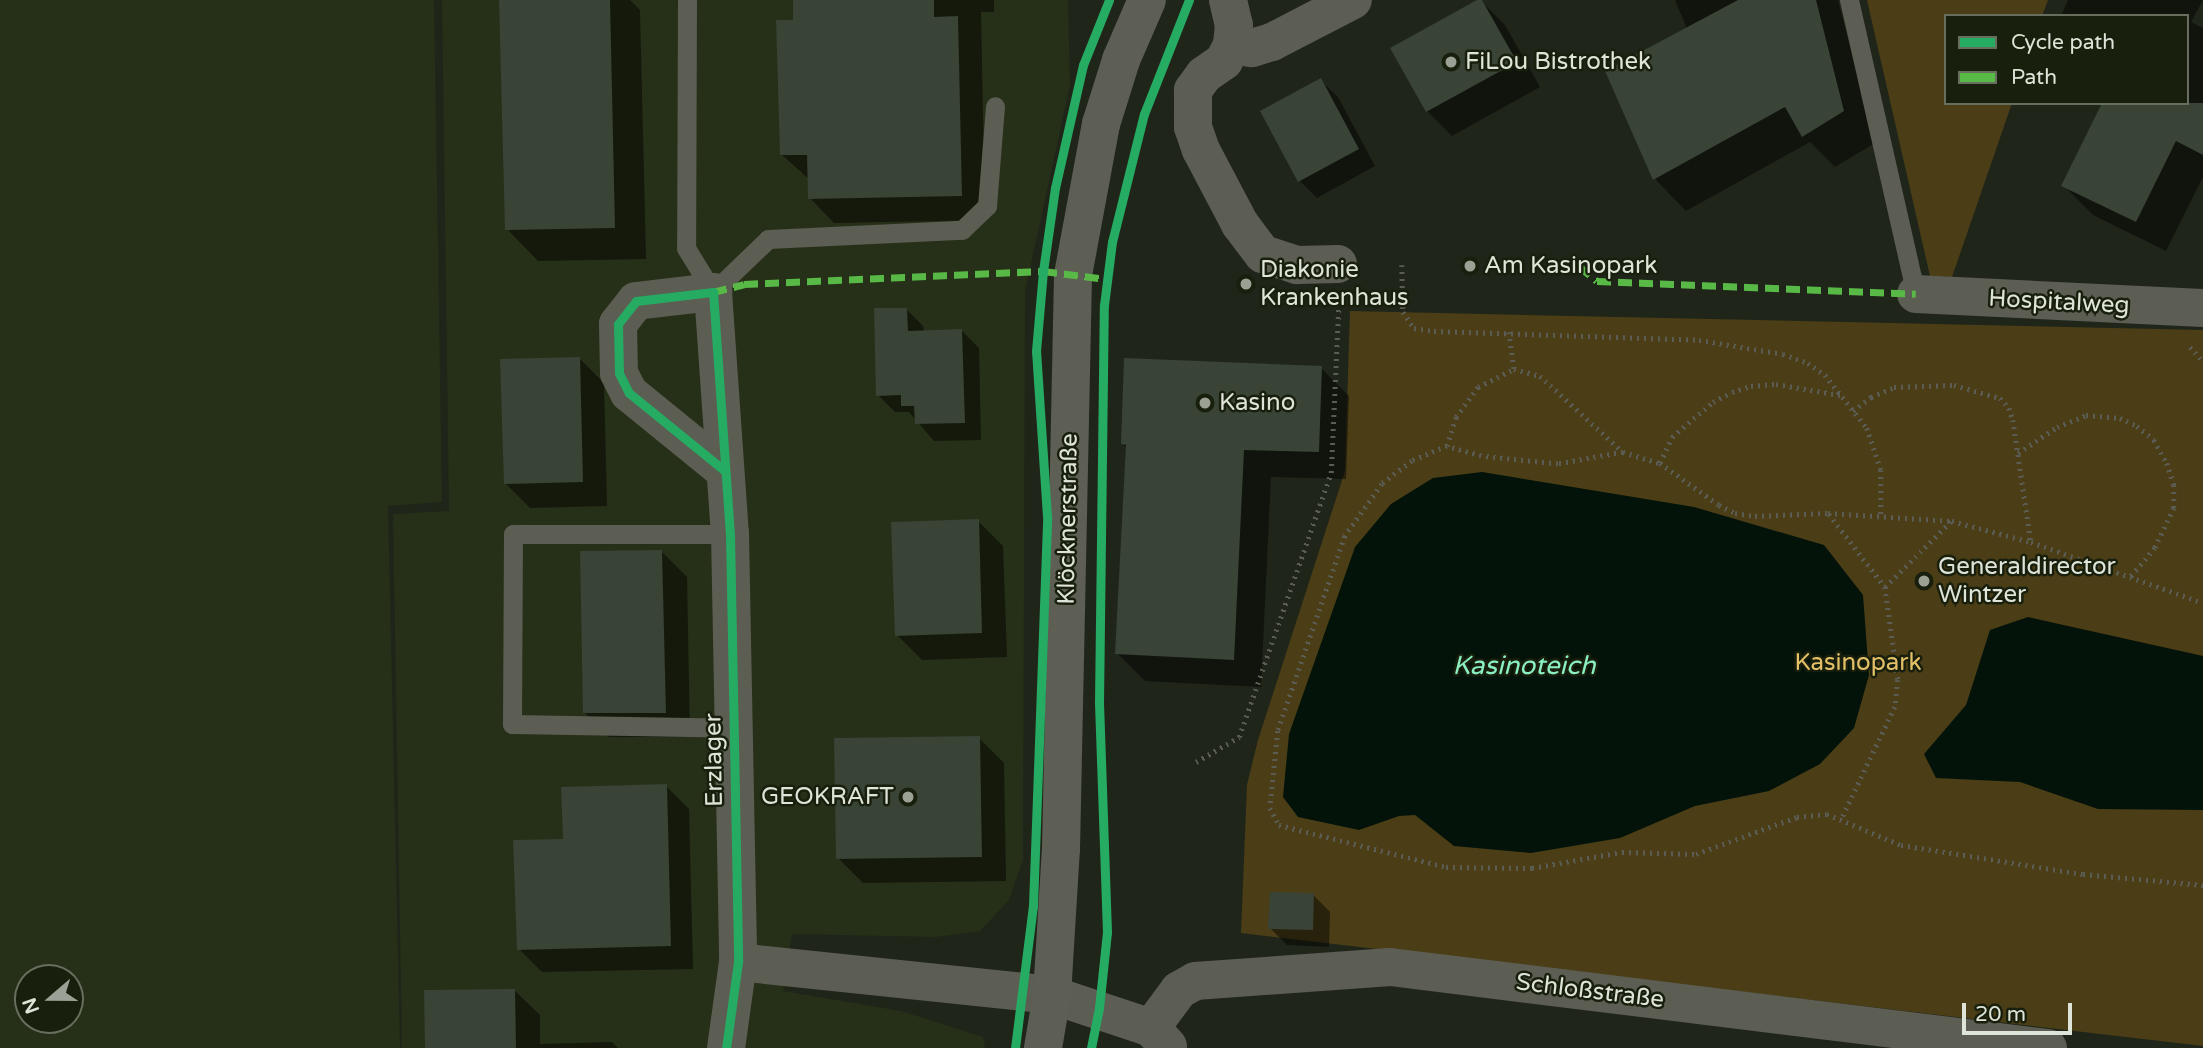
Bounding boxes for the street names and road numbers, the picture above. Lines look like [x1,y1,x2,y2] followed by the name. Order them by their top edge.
[1988,284,2130,320] street label: Hospitalweg
[1052,433,1084,605] street label: Klöcknerstraße
[699,713,729,807] street label: Erzlager
[1514,968,1666,1014] street label: Schloßstraße

